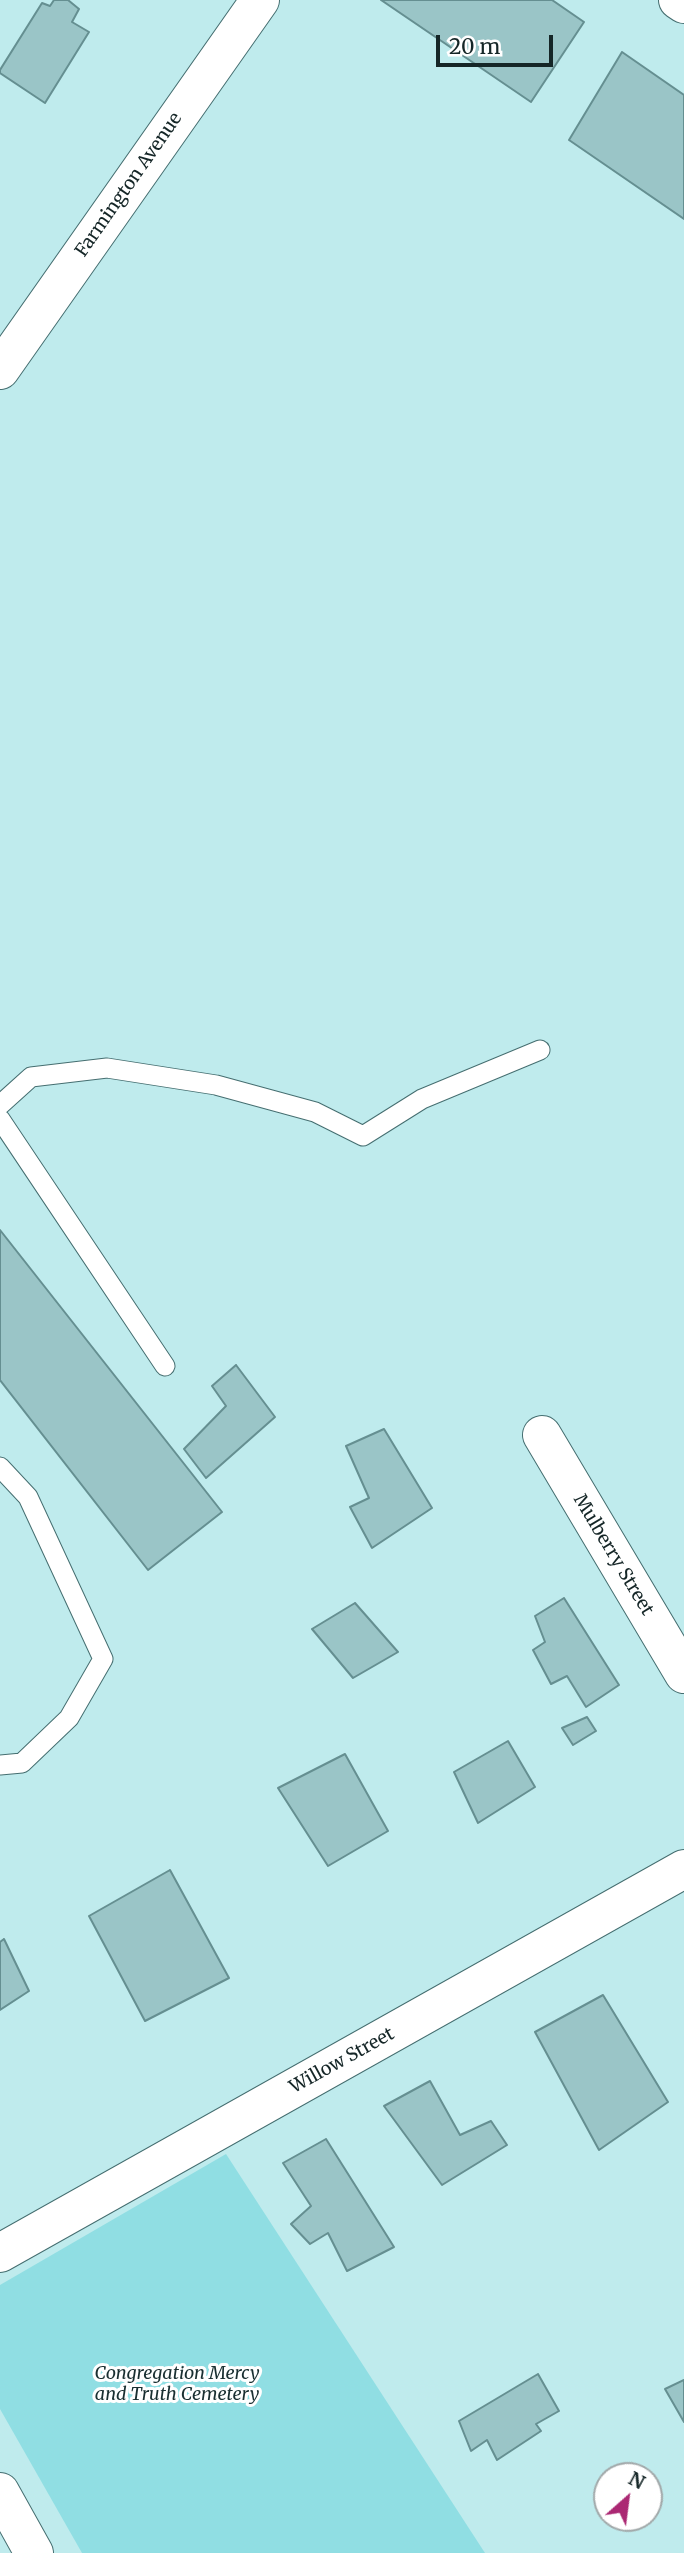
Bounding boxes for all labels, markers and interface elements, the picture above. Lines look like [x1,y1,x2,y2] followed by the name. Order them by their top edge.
[439,21,556,65] scale bar
[449,33,500,60] text: 20 m
[71,109,187,261] street label: Farmington Avenue
[568,1491,658,1619] street label: Mulberry Street
[286,2023,398,2099] street label: Willow Street
[94,2363,260,2406] park label: Congregation Mercy and Truth Cemetery
[593,2462,663,2532] north arrow
[625,2466,649,2494] text: N

